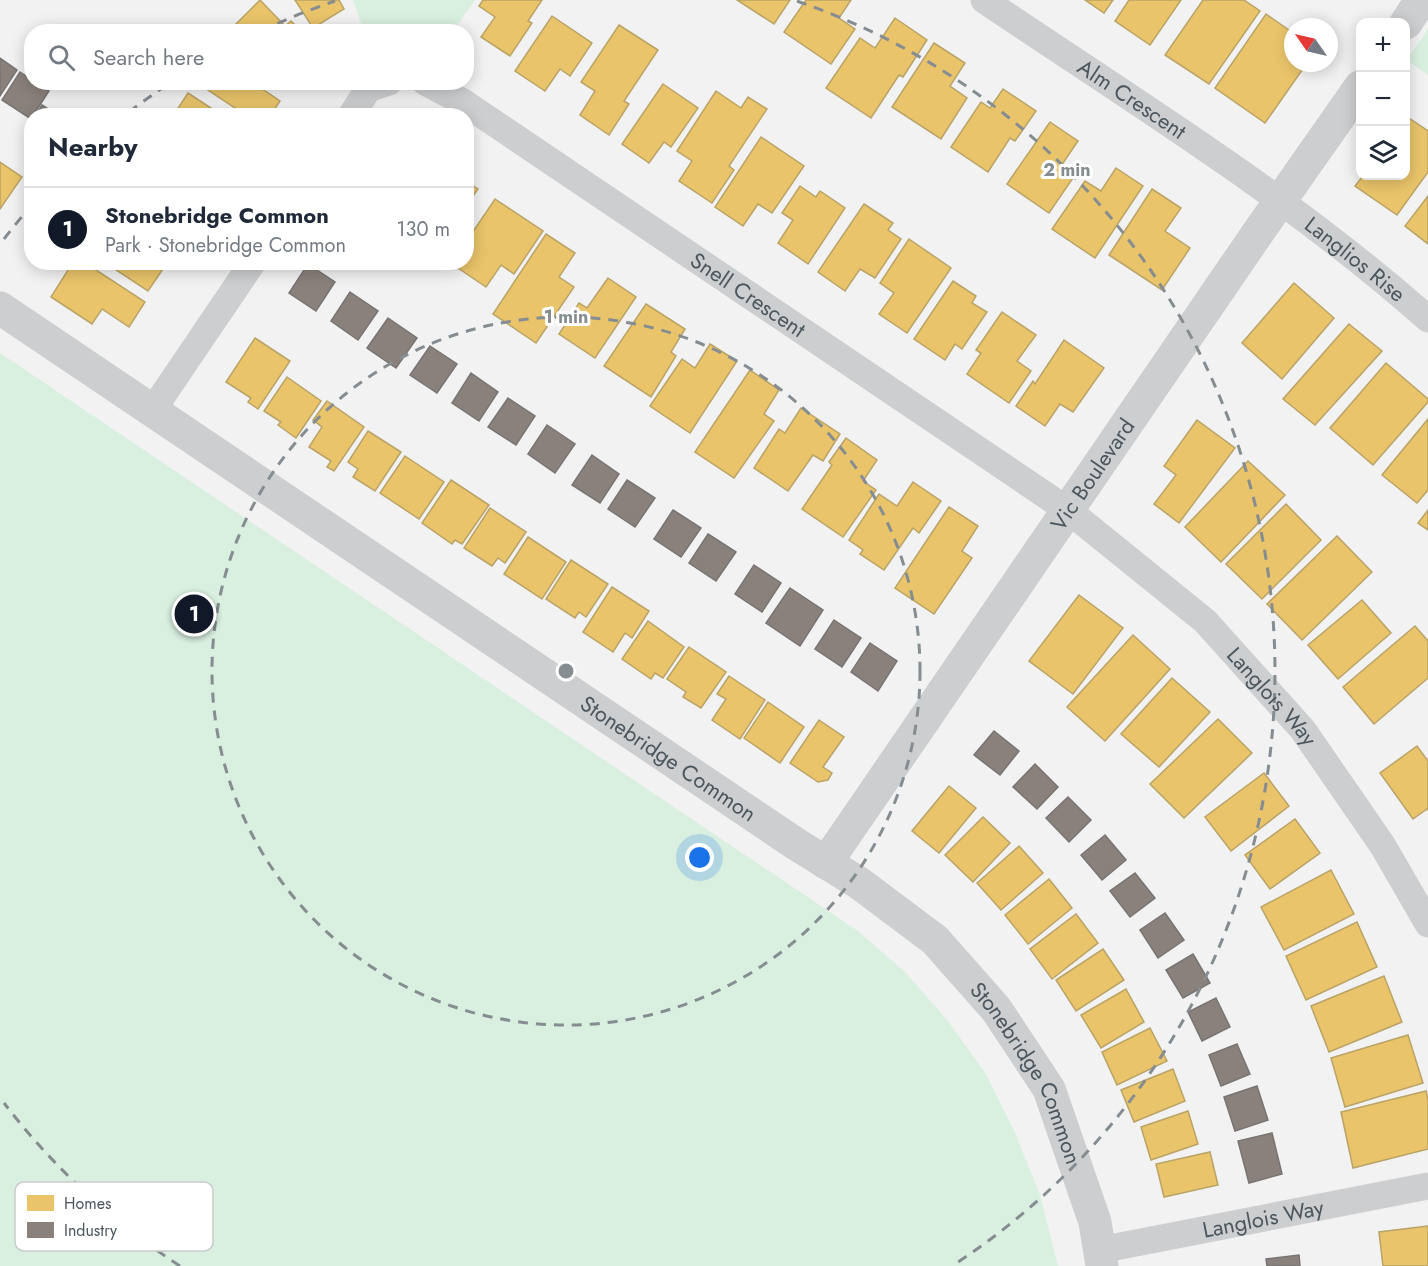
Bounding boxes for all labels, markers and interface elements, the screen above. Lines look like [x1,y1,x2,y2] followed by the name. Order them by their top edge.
[1284,18,1338,72] north arrow
[1356,18,1410,180] map controls
[1356,18,1410,72] button: +
[24,24,474,90] search box
[45,41,78,74] icon: search
[93,41,204,73] text: Search here
[1071,51,1193,147] street label: Alm Crescent
[1356,72,1410,126] button: −
[1356,126,1410,180] button: layers
[48,128,137,166] text: Nearby
[1043,157,1091,183] text: 2 min
[105,199,329,231] text: Stonebridge Common
[1298,209,1413,309] street label: Langlios Rise
[62,215,73,244] text: 1
[396,215,450,244] text: 130 m
[105,231,346,260] text: Park · Stonebridge Common
[684,244,813,345] street label: Snell Crescent
[544,304,588,330] text: 1 min
[1042,412,1142,537] street label: Vic Boulevard
[174,592,214,636] pin: 1
[1220,640,1325,752] street label: Langlois Way
[556,661,576,681] centre of rings
[574,687,763,829] street label: Stonebridge Common
[685,843,714,872] your location
[963,974,1090,1168] street label: Stonebridge Common
[15,1182,213,1251] legend
[1200,1191,1326,1246] street label: Langlois Way
[64,1192,111,1215] text: Homes
[64,1219,118,1242] text: Industry

